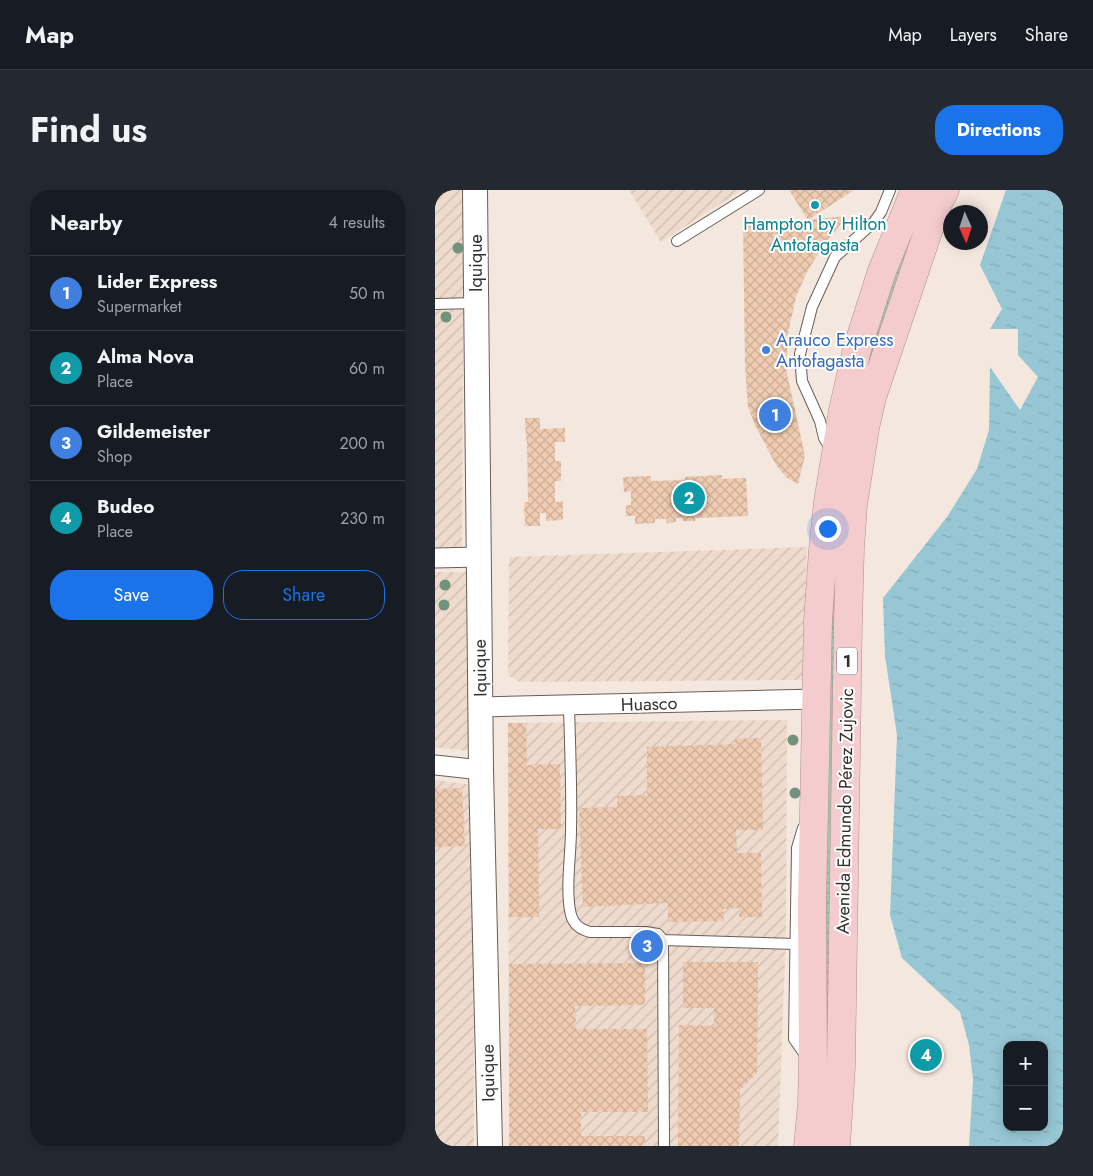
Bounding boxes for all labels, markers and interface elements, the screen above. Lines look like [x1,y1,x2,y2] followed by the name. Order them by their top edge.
[25,17,74,52] text: Map
[888,22,922,48] text: Map
[950,22,997,48] text: Layers
[1025,22,1068,48] text: Share
[30,105,147,155] text: Find us
[935,105,1063,155] button: Directions
[809,199,821,211] marker: Hampton by Hilton Antofagasta
[943,205,988,250] north arrow
[50,208,122,238] text: Nearby
[329,211,385,234] text: 4 results
[743,211,887,258] place label: Hampton by Hilton Antofagasta
[463,234,489,292] street label: Iquique
[97,268,217,295] text: Lider Express
[62,282,70,305] text: 1
[349,282,385,305] text: 50 m
[97,295,182,318] text: Supermarket
[776,327,893,374] place label: Arauco Express Antofagasta
[97,343,194,370] text: Alma Nova
[760,344,772,356] marker: Arauco Express Antofagasta
[61,357,71,380] text: 2
[349,357,385,380] text: 60 m
[97,370,133,393] text: Place
[759,396,791,434] pin: 1
[97,418,211,445] text: Gildemeister
[61,432,71,455] text: 3
[339,432,385,455] text: 200 m
[97,445,132,468] text: Shop
[673,479,705,517] pin: 2
[97,493,154,520] text: Budeo
[60,507,72,530] text: 4
[340,507,385,530] text: 230 m
[815,516,841,542] your location
[97,520,133,543] text: Place
[50,570,213,620] button: Save
[223,570,385,620] button: Share
[466,639,494,697] street label: Iquique
[837,648,857,674] road number: 1
[830,688,860,934] street label: Avenida Edmundo Pérez Zujovic
[620,690,678,718] street label: Huasco
[631,927,663,965] pin: 3
[910,1036,942,1074] pin: 4
[1003,1041,1048,1131] map controls
[1003,1041,1048,1086] button: +
[474,1044,502,1102] street label: Iquique
[1003,1086,1048,1131] button: −

